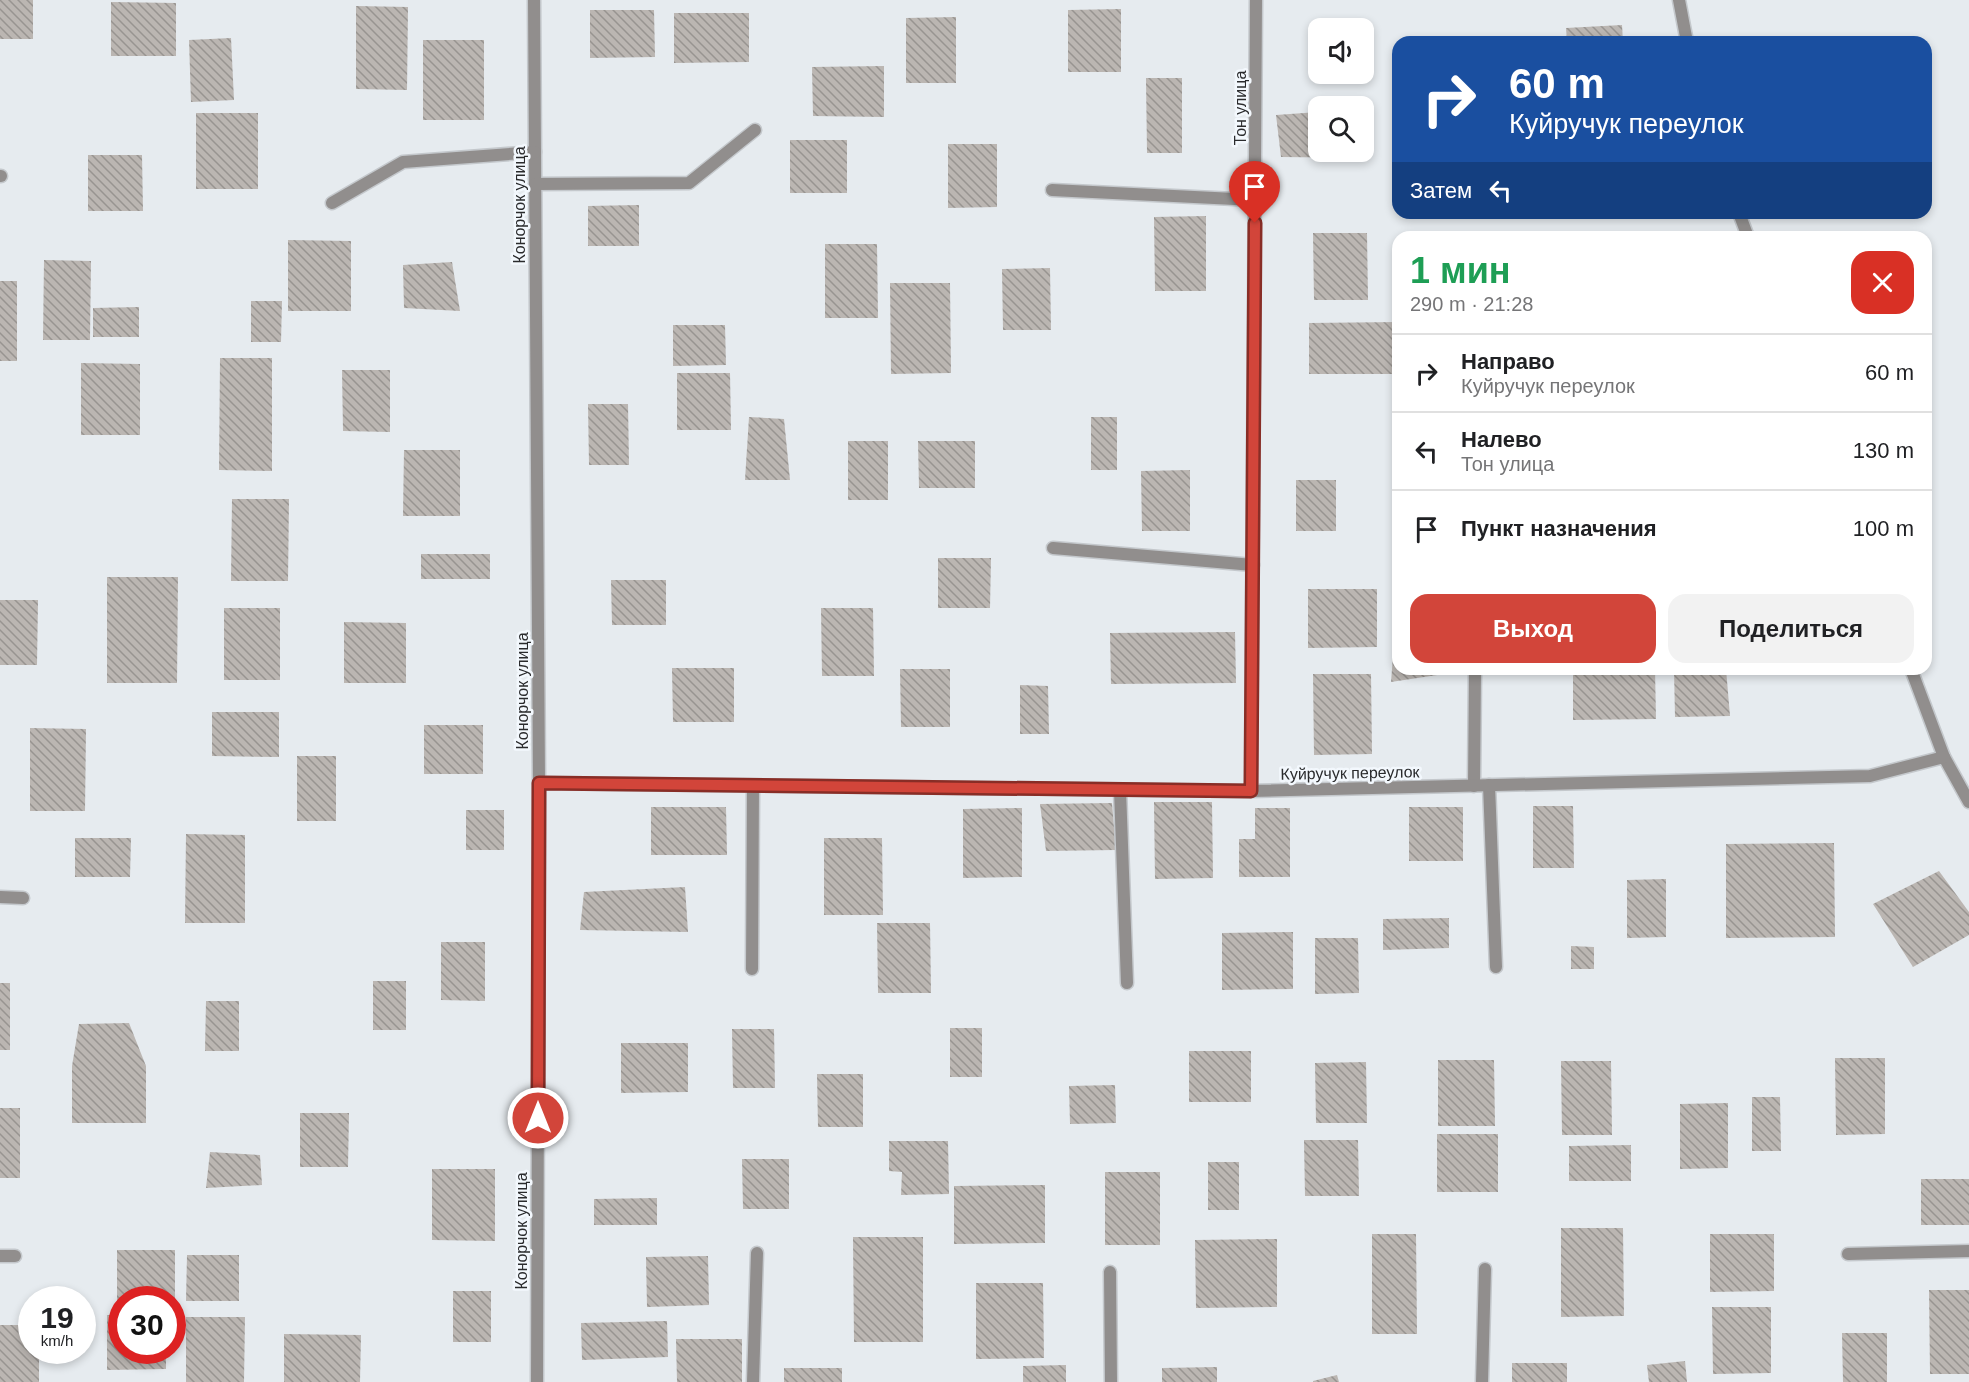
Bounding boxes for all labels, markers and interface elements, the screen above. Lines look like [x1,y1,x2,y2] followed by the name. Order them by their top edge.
[1308,18,1374,162] map controls
[1308,18,1374,84] button: sound
[1410,60,1488,138] icon: right
[1509,60,1605,107] text: 60 m
[1232,71,1249,145] street label: Тон улица
[1308,96,1374,162] button: search
[1509,109,1744,139] text: Куйручук переулок
[511,146,528,264] street label: Конорчок улица
[1229,161,1280,223] pin
[1238,170,1271,203] icon: arrive
[1484,174,1517,207] icon: left
[1410,178,1472,203] text: Затем
[1410,250,1511,291] text: 1 мин
[1851,251,1914,314] button: close
[1410,293,1533,315] text: 290 m · 21:28
[1461,349,1555,374] text: Направо
[1410,357,1443,390] icon: right
[1865,360,1914,385] text: 60 m
[1461,375,1635,397] text: Куйручук переулок
[1461,427,1542,452] text: Налево
[1410,435,1443,468] icon: left
[1853,438,1914,463] text: 130 m
[1461,453,1554,475] text: Тон улица
[1410,513,1443,546] icon: arrive
[1461,516,1657,541] text: Пункт назначения
[1853,516,1914,541] text: 100 m
[1410,594,1656,663] button: Выход
[1668,594,1914,663] button: Поделиться
[514,632,531,750] street label: Конорчок улица
[1280,763,1421,783] street label: Куйручук переулок
[506,1086,570,1150] position arrow
[513,1172,530,1290] street label: Конорчок улица
[108,1286,186,1364] speed limit sign: 30
[40,1301,74,1334] text: 19
[41,1332,73,1349] text: km/h

